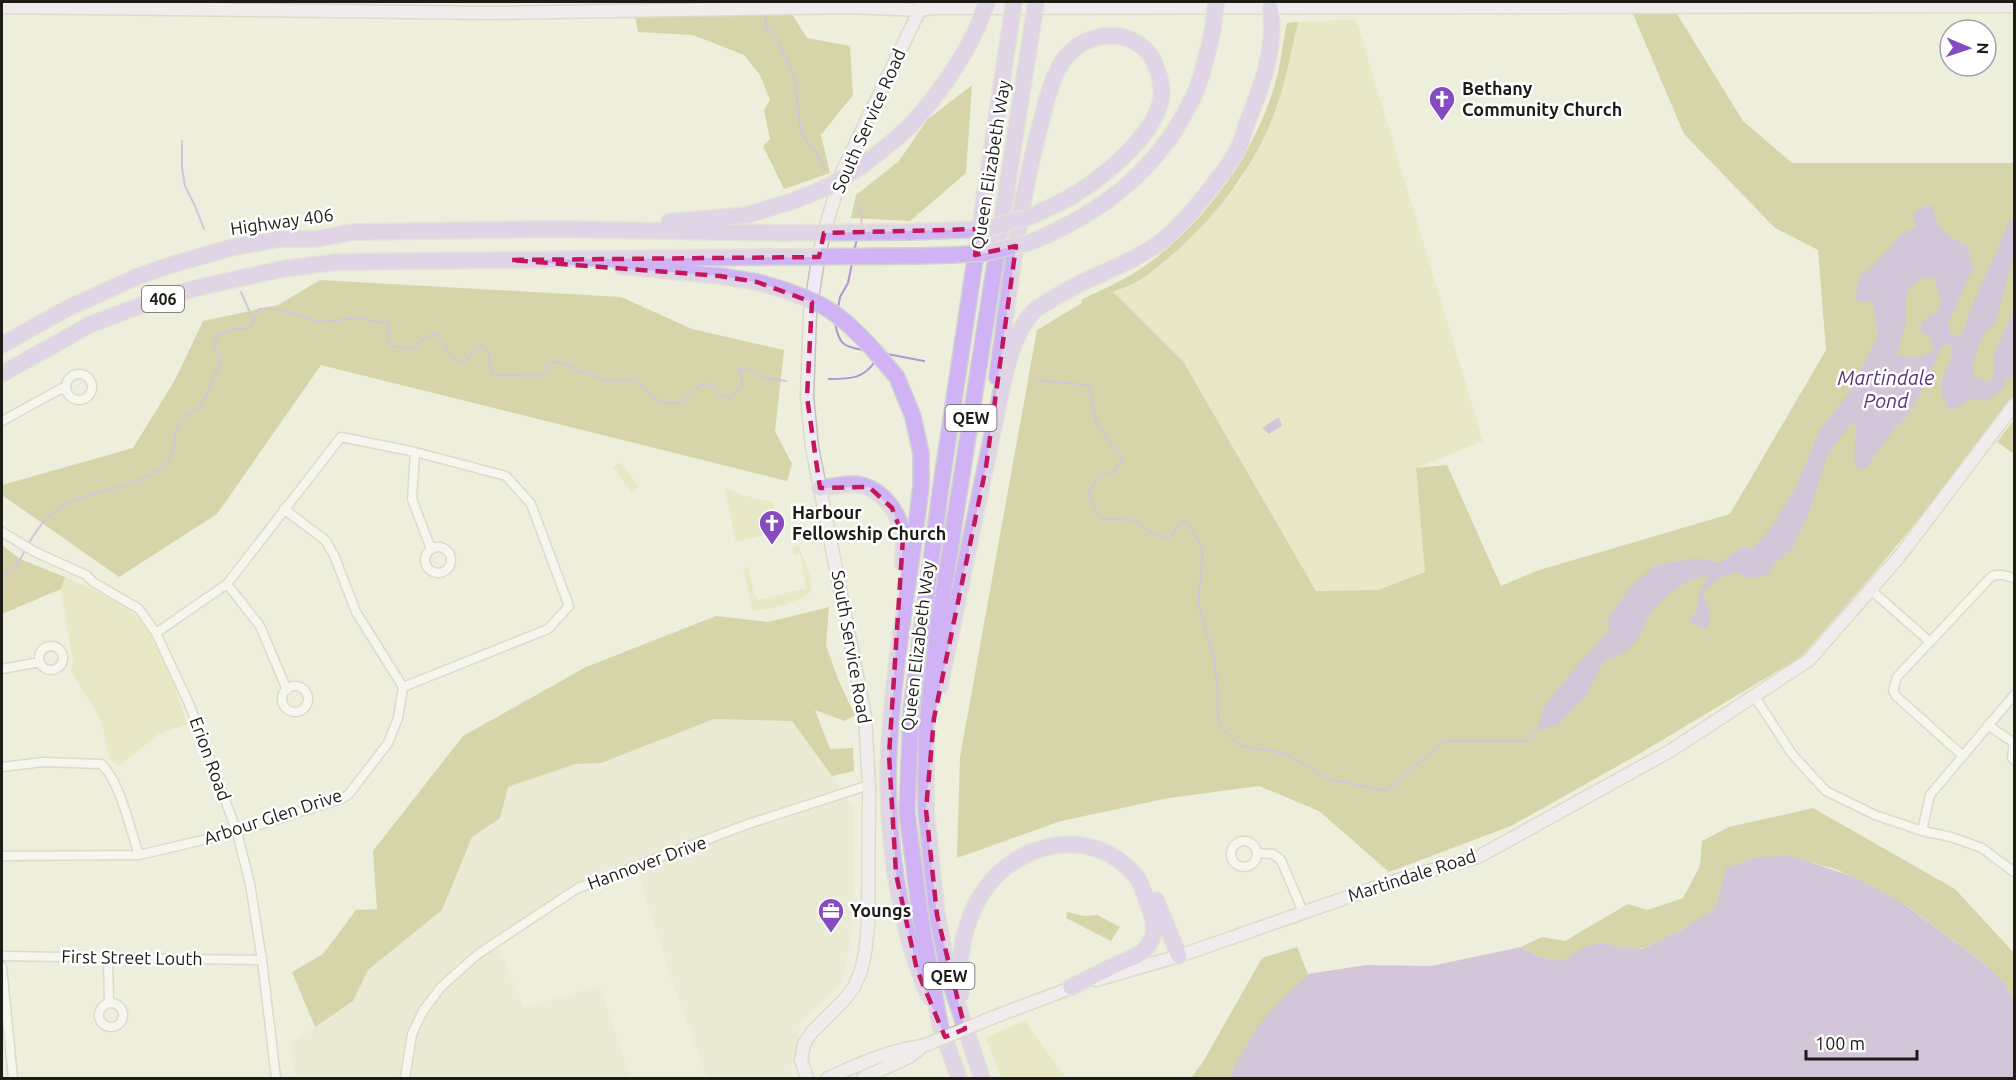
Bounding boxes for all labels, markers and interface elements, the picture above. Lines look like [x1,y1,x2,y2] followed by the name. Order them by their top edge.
[1938,18,1998,78] north arrow
[1974,42,1992,55] text: N
[827,46,909,196] street label: South Service Road
[967,78,1014,251] street label: Queen Elizabeth Way
[1462,78,1622,119] place label: Bethany Community Church
[1427,84,1457,122] church icon: Bethany Community Church
[229,204,335,238] street label: Highway 406
[142,286,184,312] road number: 406
[1838,366,1934,412] water label: Martindale Pond
[946,405,996,431] road number: QEW
[792,502,946,543] place label: Harbour Fellowship Church
[757,508,787,546] church icon: Harbour Fellowship Church
[897,559,938,732] street label: Queen Elizabeth Way
[829,569,875,725] street label: South Service Road
[187,714,235,803] street label: Erion Road
[201,784,344,848] street label: Arbour Glen Drive
[584,831,709,893] street label: Hannover Drive
[1345,845,1478,905] street label: Martindale Road
[816,896,846,934] office icon: Youngs
[850,900,911,920] place label: Youngs
[61,946,203,968] street label: First Street Louth
[924,963,974,989] road number: QEW
[1806,1023,1917,1061] scale bar
[1815,1033,1865,1053] text: 100 m

